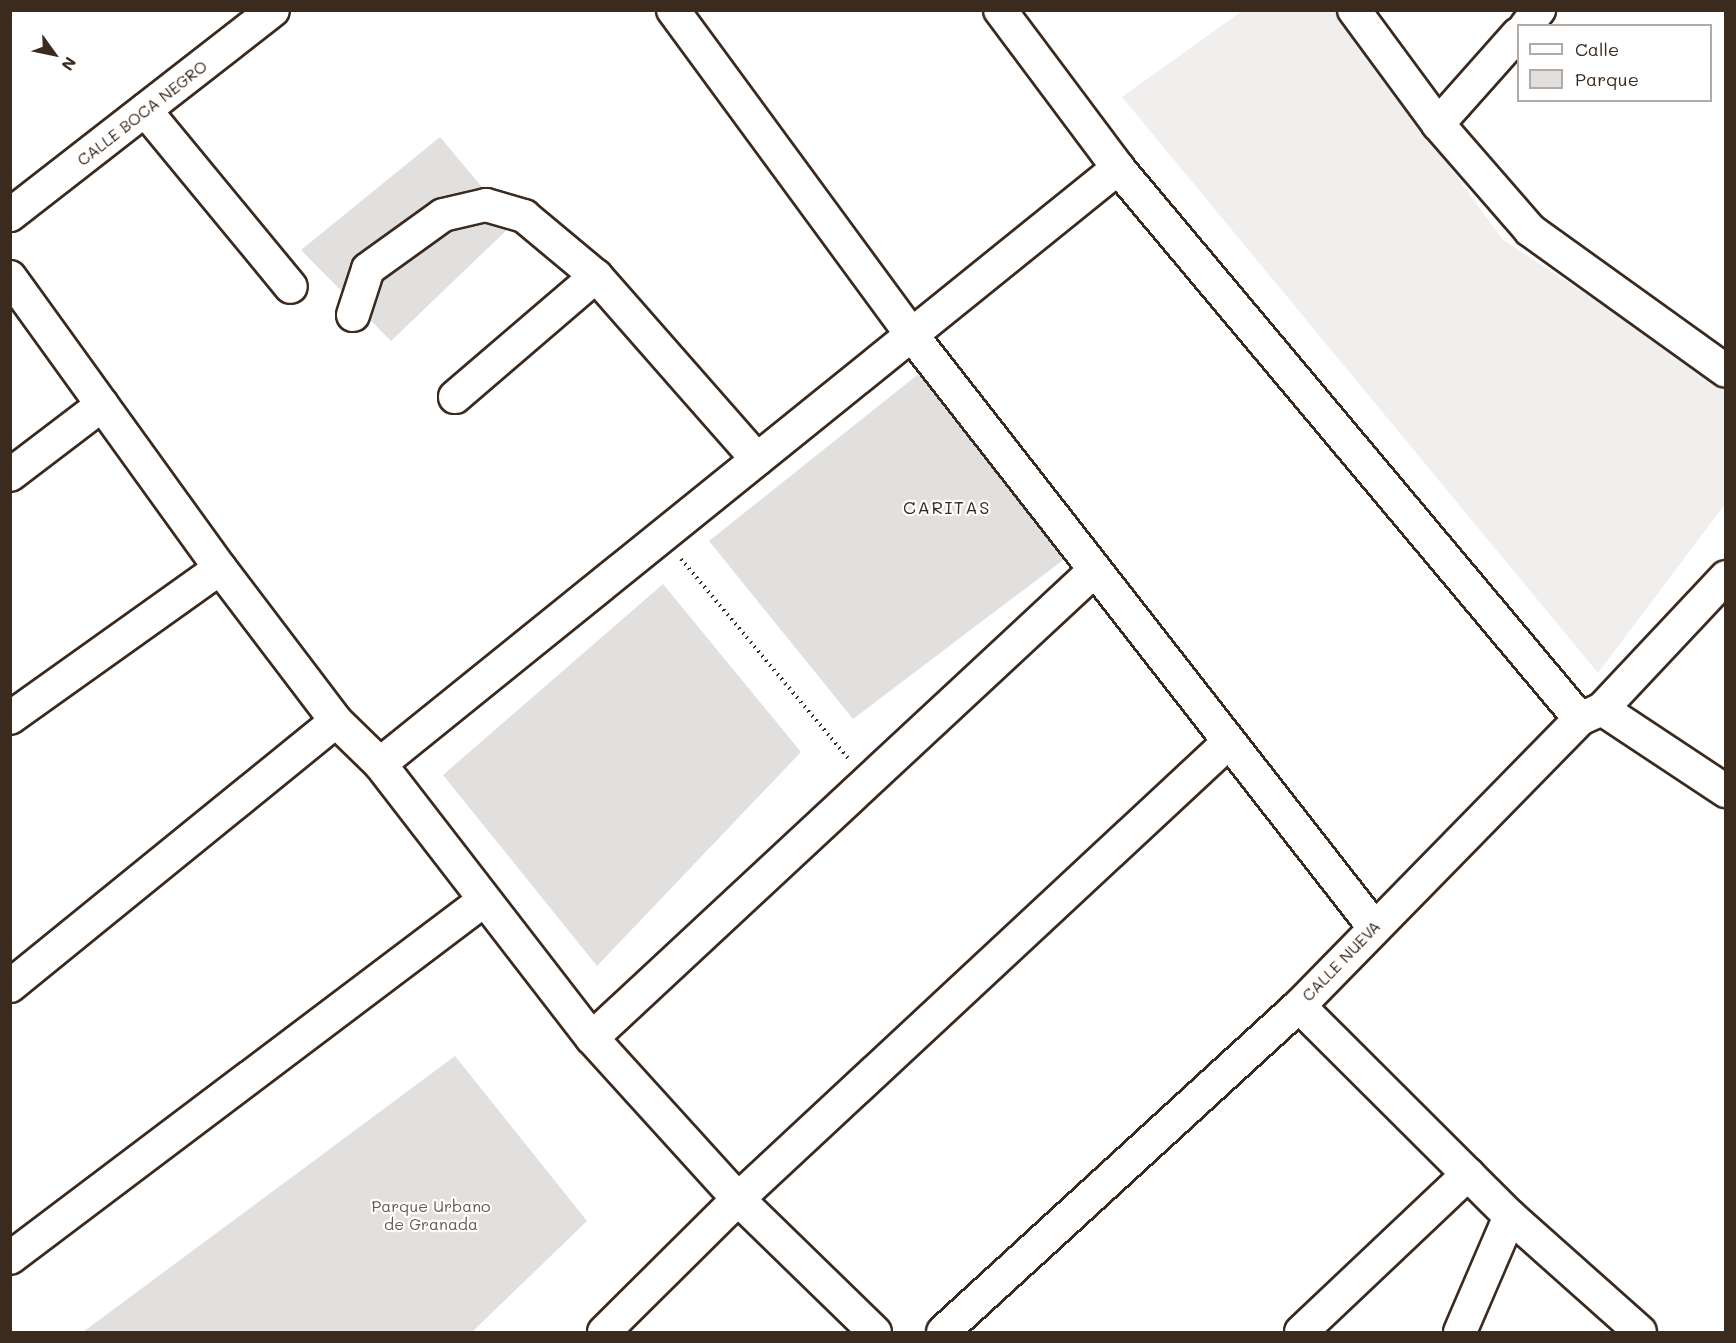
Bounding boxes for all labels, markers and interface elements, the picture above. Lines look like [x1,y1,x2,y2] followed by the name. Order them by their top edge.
[24,24,84,84] north arrow
[1517,24,1712,102] legend
[1575,37,1619,61] text: Calle
[57,53,82,75] text: N
[73,56,211,170] street label: CALLE BOCA NEGRO
[1575,67,1639,91] text: Parque
[903,496,991,518] district label: CARITAS
[1298,917,1384,1005] street label: CALLE NUEVA
[371,1196,491,1234] park label: Parque Urbano de Granada

